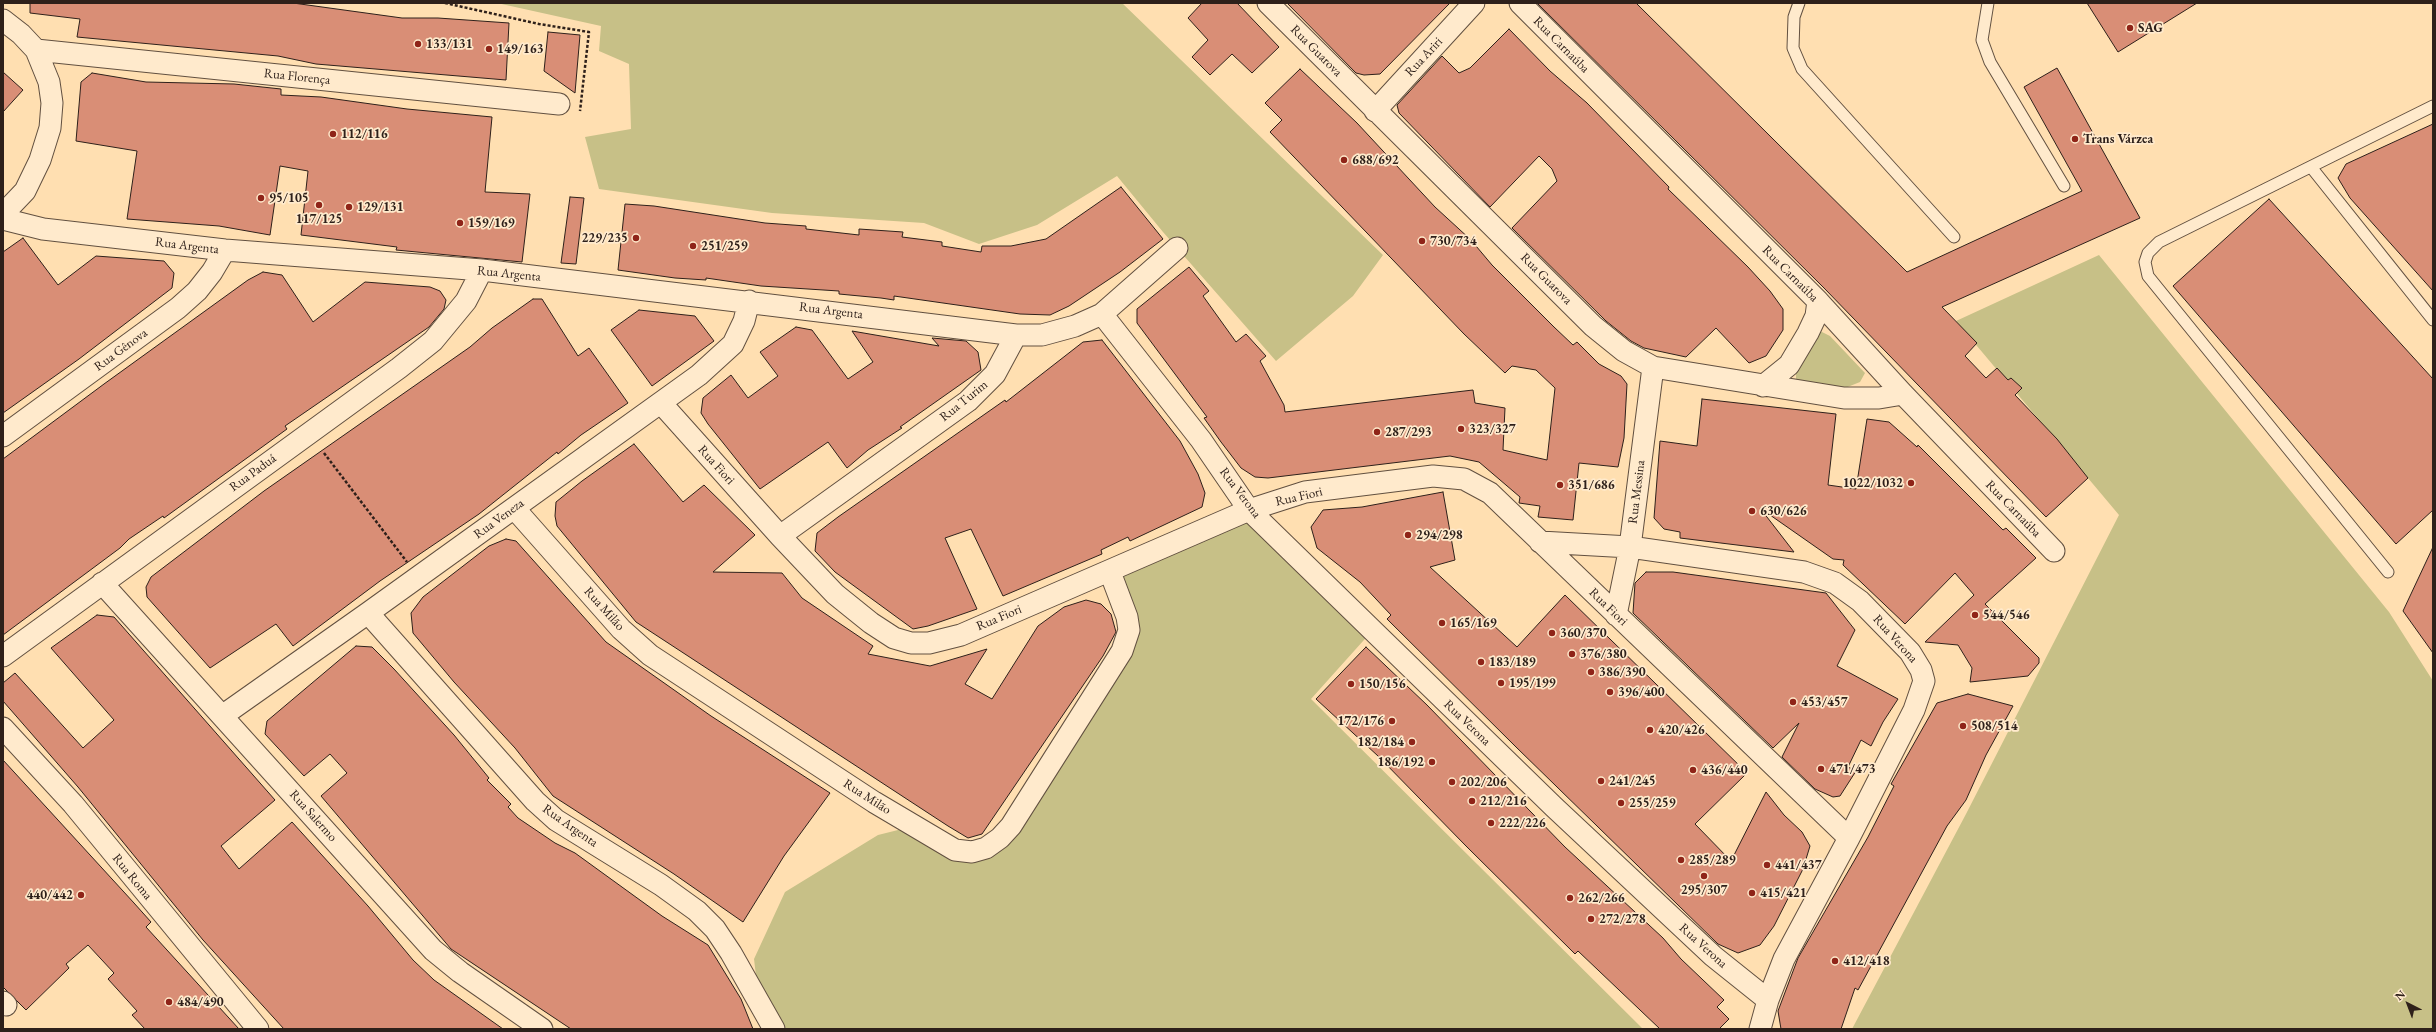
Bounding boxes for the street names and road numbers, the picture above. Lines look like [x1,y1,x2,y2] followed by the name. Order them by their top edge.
[1530,14,1592,76] street label: Rua Carnaúba
[1287,22,1345,80] street label: Rua Guarova
[1402,34,1446,80] street label: Rua Ariri
[263,66,331,88] street label: Rua Florença
[154,234,220,258] street label: Rua Argenta
[1759,243,1821,305] street label: Rua Carnaúba
[1517,250,1575,308] street label: Rua Guarova
[476,263,542,285] street label: Rua Argenta
[798,299,864,323] street label: Rua Argenta
[91,325,151,375] street label: Rua Gênova
[937,377,991,425] street label: Rua Turim
[694,442,738,488] street label: Rua Fiori
[226,451,280,495] street label: Rua Paduá
[1625,459,1649,525] street label: Rua Messina
[1216,465,1264,521] street label: Rua Verona
[1982,477,2044,541] street label: Rua Carnaúba
[1274,484,1324,510] street label: Rua Fiori
[471,496,527,542] street label: Rua Veneza
[580,584,628,634] street label: Rua Milão
[1585,585,1631,629] street label: Rua Fiori
[974,601,1024,635] street label: Rua Fiori
[1869,612,1921,666] street label: Rua Verona
[1440,697,1494,749] street label: Rua Verona
[840,776,894,818] street label: Rua Milão
[286,787,340,845] street label: Rua Salermo
[539,801,601,851] street label: Rua Argenta
[109,851,155,903] street label: Rua Roma
[1676,920,1730,972] street label: Rua Verona

